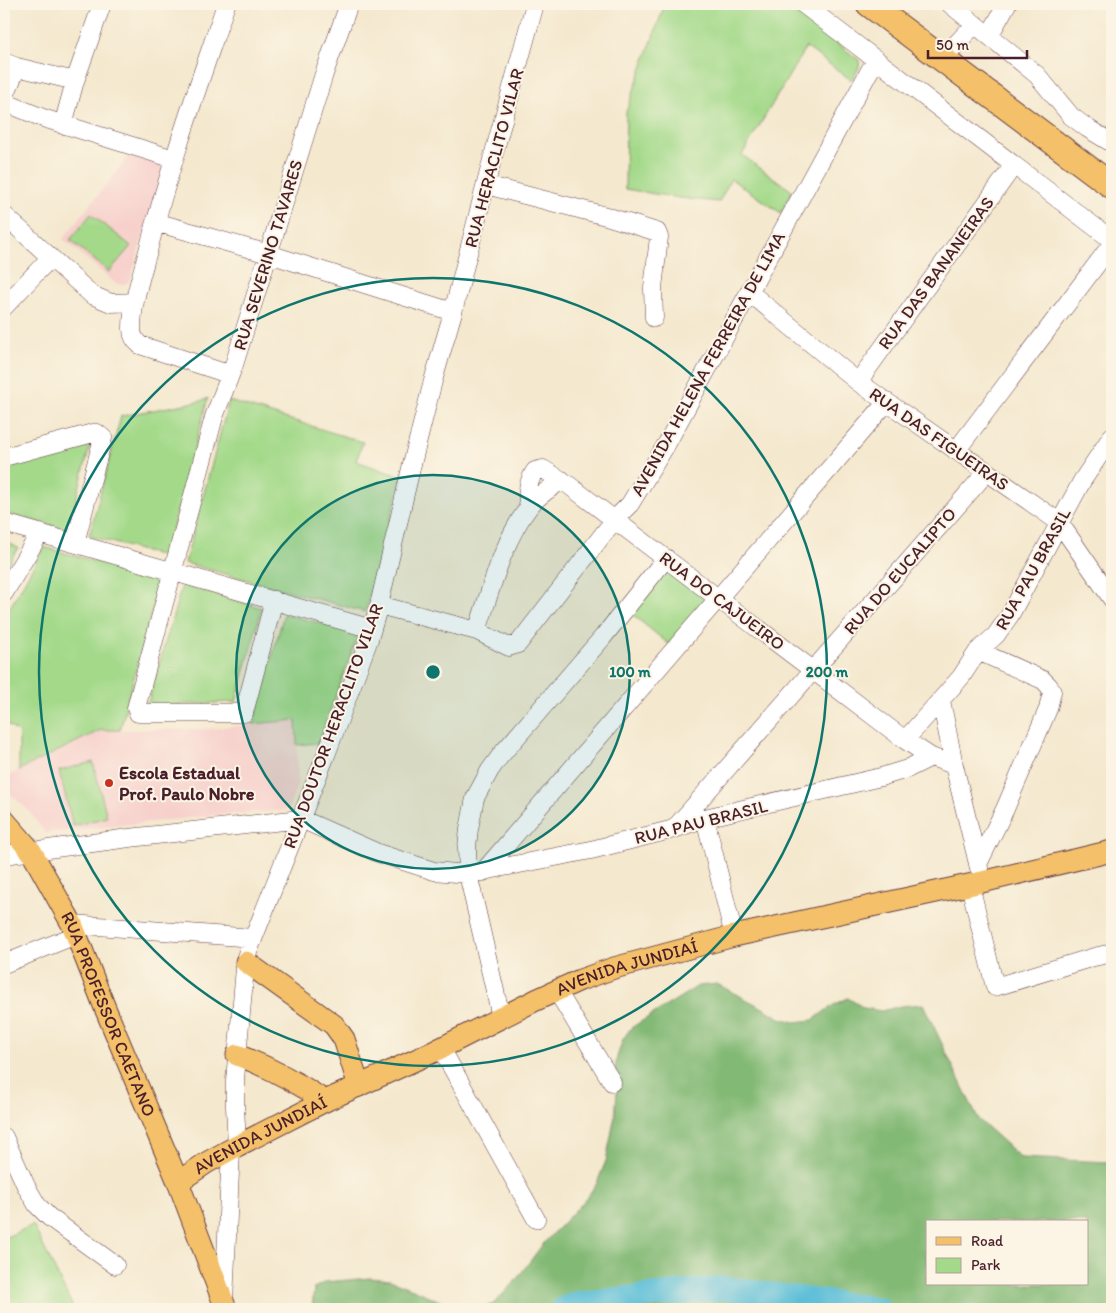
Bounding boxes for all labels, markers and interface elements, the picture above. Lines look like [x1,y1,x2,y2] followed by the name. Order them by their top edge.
[928,28,1027,60] scale bar
[936,36,969,54] text: 50 m
[459,66,529,250] street label: RUA HERACLITO VILAR
[229,157,307,353] street label: RUA SEVERINO TAVARES
[873,192,999,354] street label: RUA DAS BANANEIRAS
[626,228,790,500] street label: AVENIDA HELENA FERREIRA DE LIMA
[865,383,1013,495] street label: RUA DAS FIGUEIRAS
[839,503,961,639] street label: RUA DO EUCALIPTO
[990,504,1076,634] street label: RUA PAU BRASIL
[655,547,789,655] street label: RUA DO CAJUEIRO
[278,601,388,851] street label: RUA DOUTOR HERACLITO VILAR
[424,663,442,681] centre of rings
[609,663,651,681] text: 100 m
[806,663,849,681] text: 200 m
[119,762,255,805] place label: Escola Estadual Prof. Paulo Nobre
[103,777,115,789] marker: Escola Estadual Prof. Paulo Nobre
[632,795,770,849] street label: RUA PAU BRASIL
[56,907,160,1120] street label: RUA PROFESSOR CAETANO
[552,935,700,1000] street label: AVENIDA JUNDIAÍ
[189,1091,331,1179] street label: AVENIDA JUNDIAÍ
[926,1220,1088,1286] legend
[971,1232,1004,1250] text: Road
[971,1256,1001,1274] text: Park

